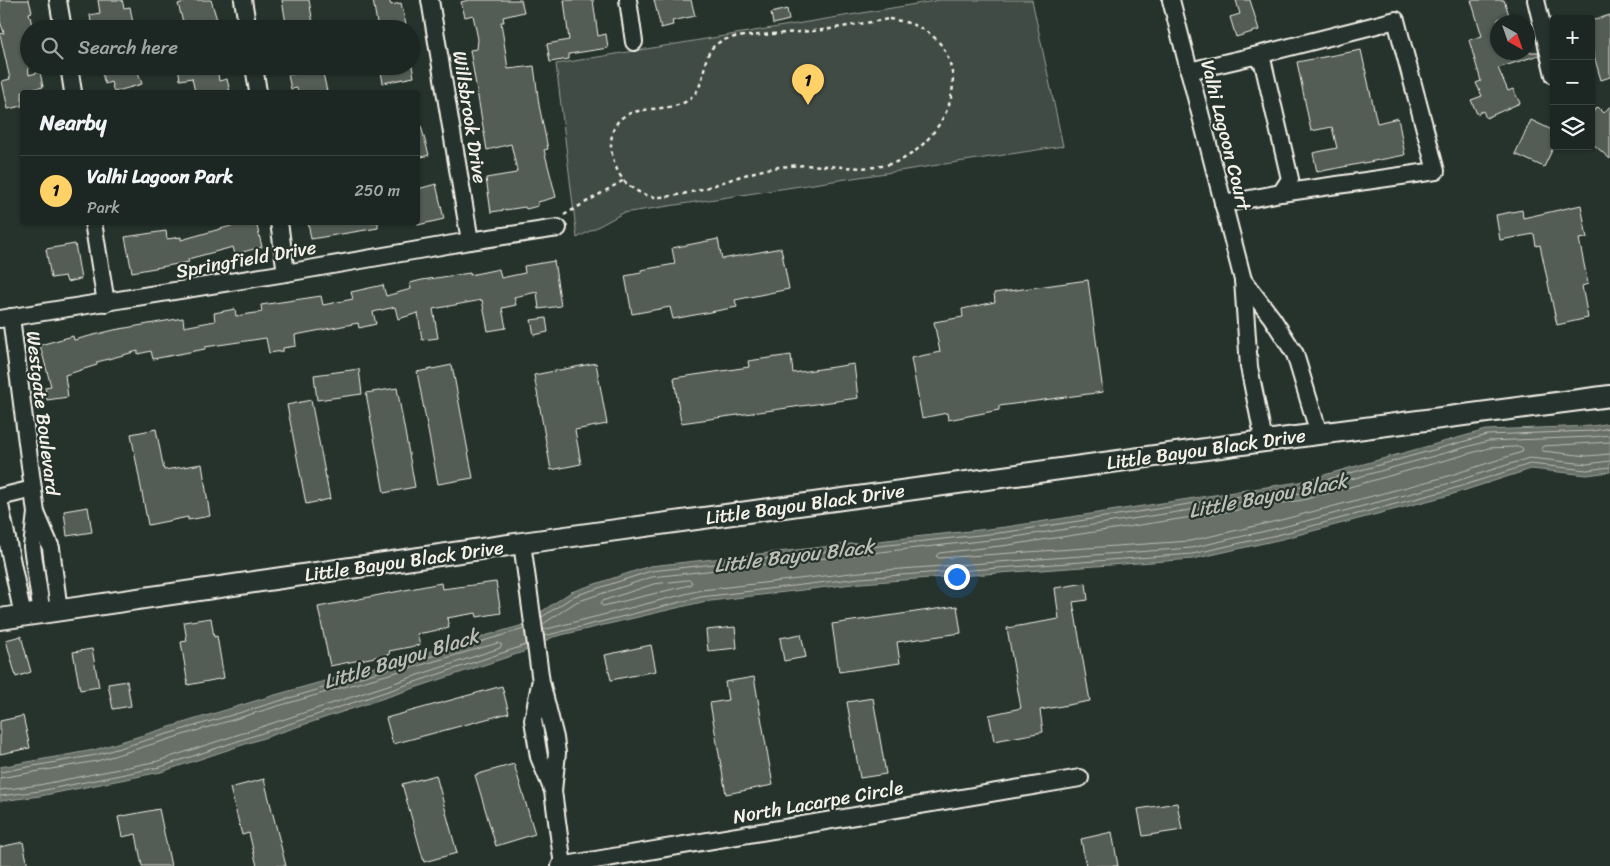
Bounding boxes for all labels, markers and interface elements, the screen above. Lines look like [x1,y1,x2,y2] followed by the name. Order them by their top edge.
[1490,15,1535,60] north arrow
[1550,15,1595,150] map controls
[1550,15,1595,60] button: +
[20,20,420,75] search box
[78,31,178,64] text: Search here
[38,34,66,62] icon: search
[443,48,497,186] street label: Willsbrook Drive
[1191,56,1261,215] street label: Valhi Lagoon Court
[1550,60,1595,105] button: −
[792,64,824,105] pin: 1
[40,104,106,142] text: Nearby
[1550,105,1595,150] button: layers
[87,160,233,193] text: Valhi Lagoon Park
[53,176,59,205] text: 1
[354,176,400,205] text: 250 m
[87,193,120,222] text: Park
[173,230,319,288] street label: Springfield Drive
[17,329,70,498] street label: Westgate Boulevard
[1104,419,1308,479] street label: Little Bayou Black Drive
[1186,463,1353,529] water label: Little Bayou Black
[703,474,907,534] street label: Little Bayou Black Drive
[712,529,878,583] water label: Little Bayou Black
[302,531,506,591] street label: Little Bayou Black Drive
[944,564,970,590] your location
[319,618,485,699] water label: Little Bayou Black
[730,771,906,833] street label: North Lacarpe Circle

